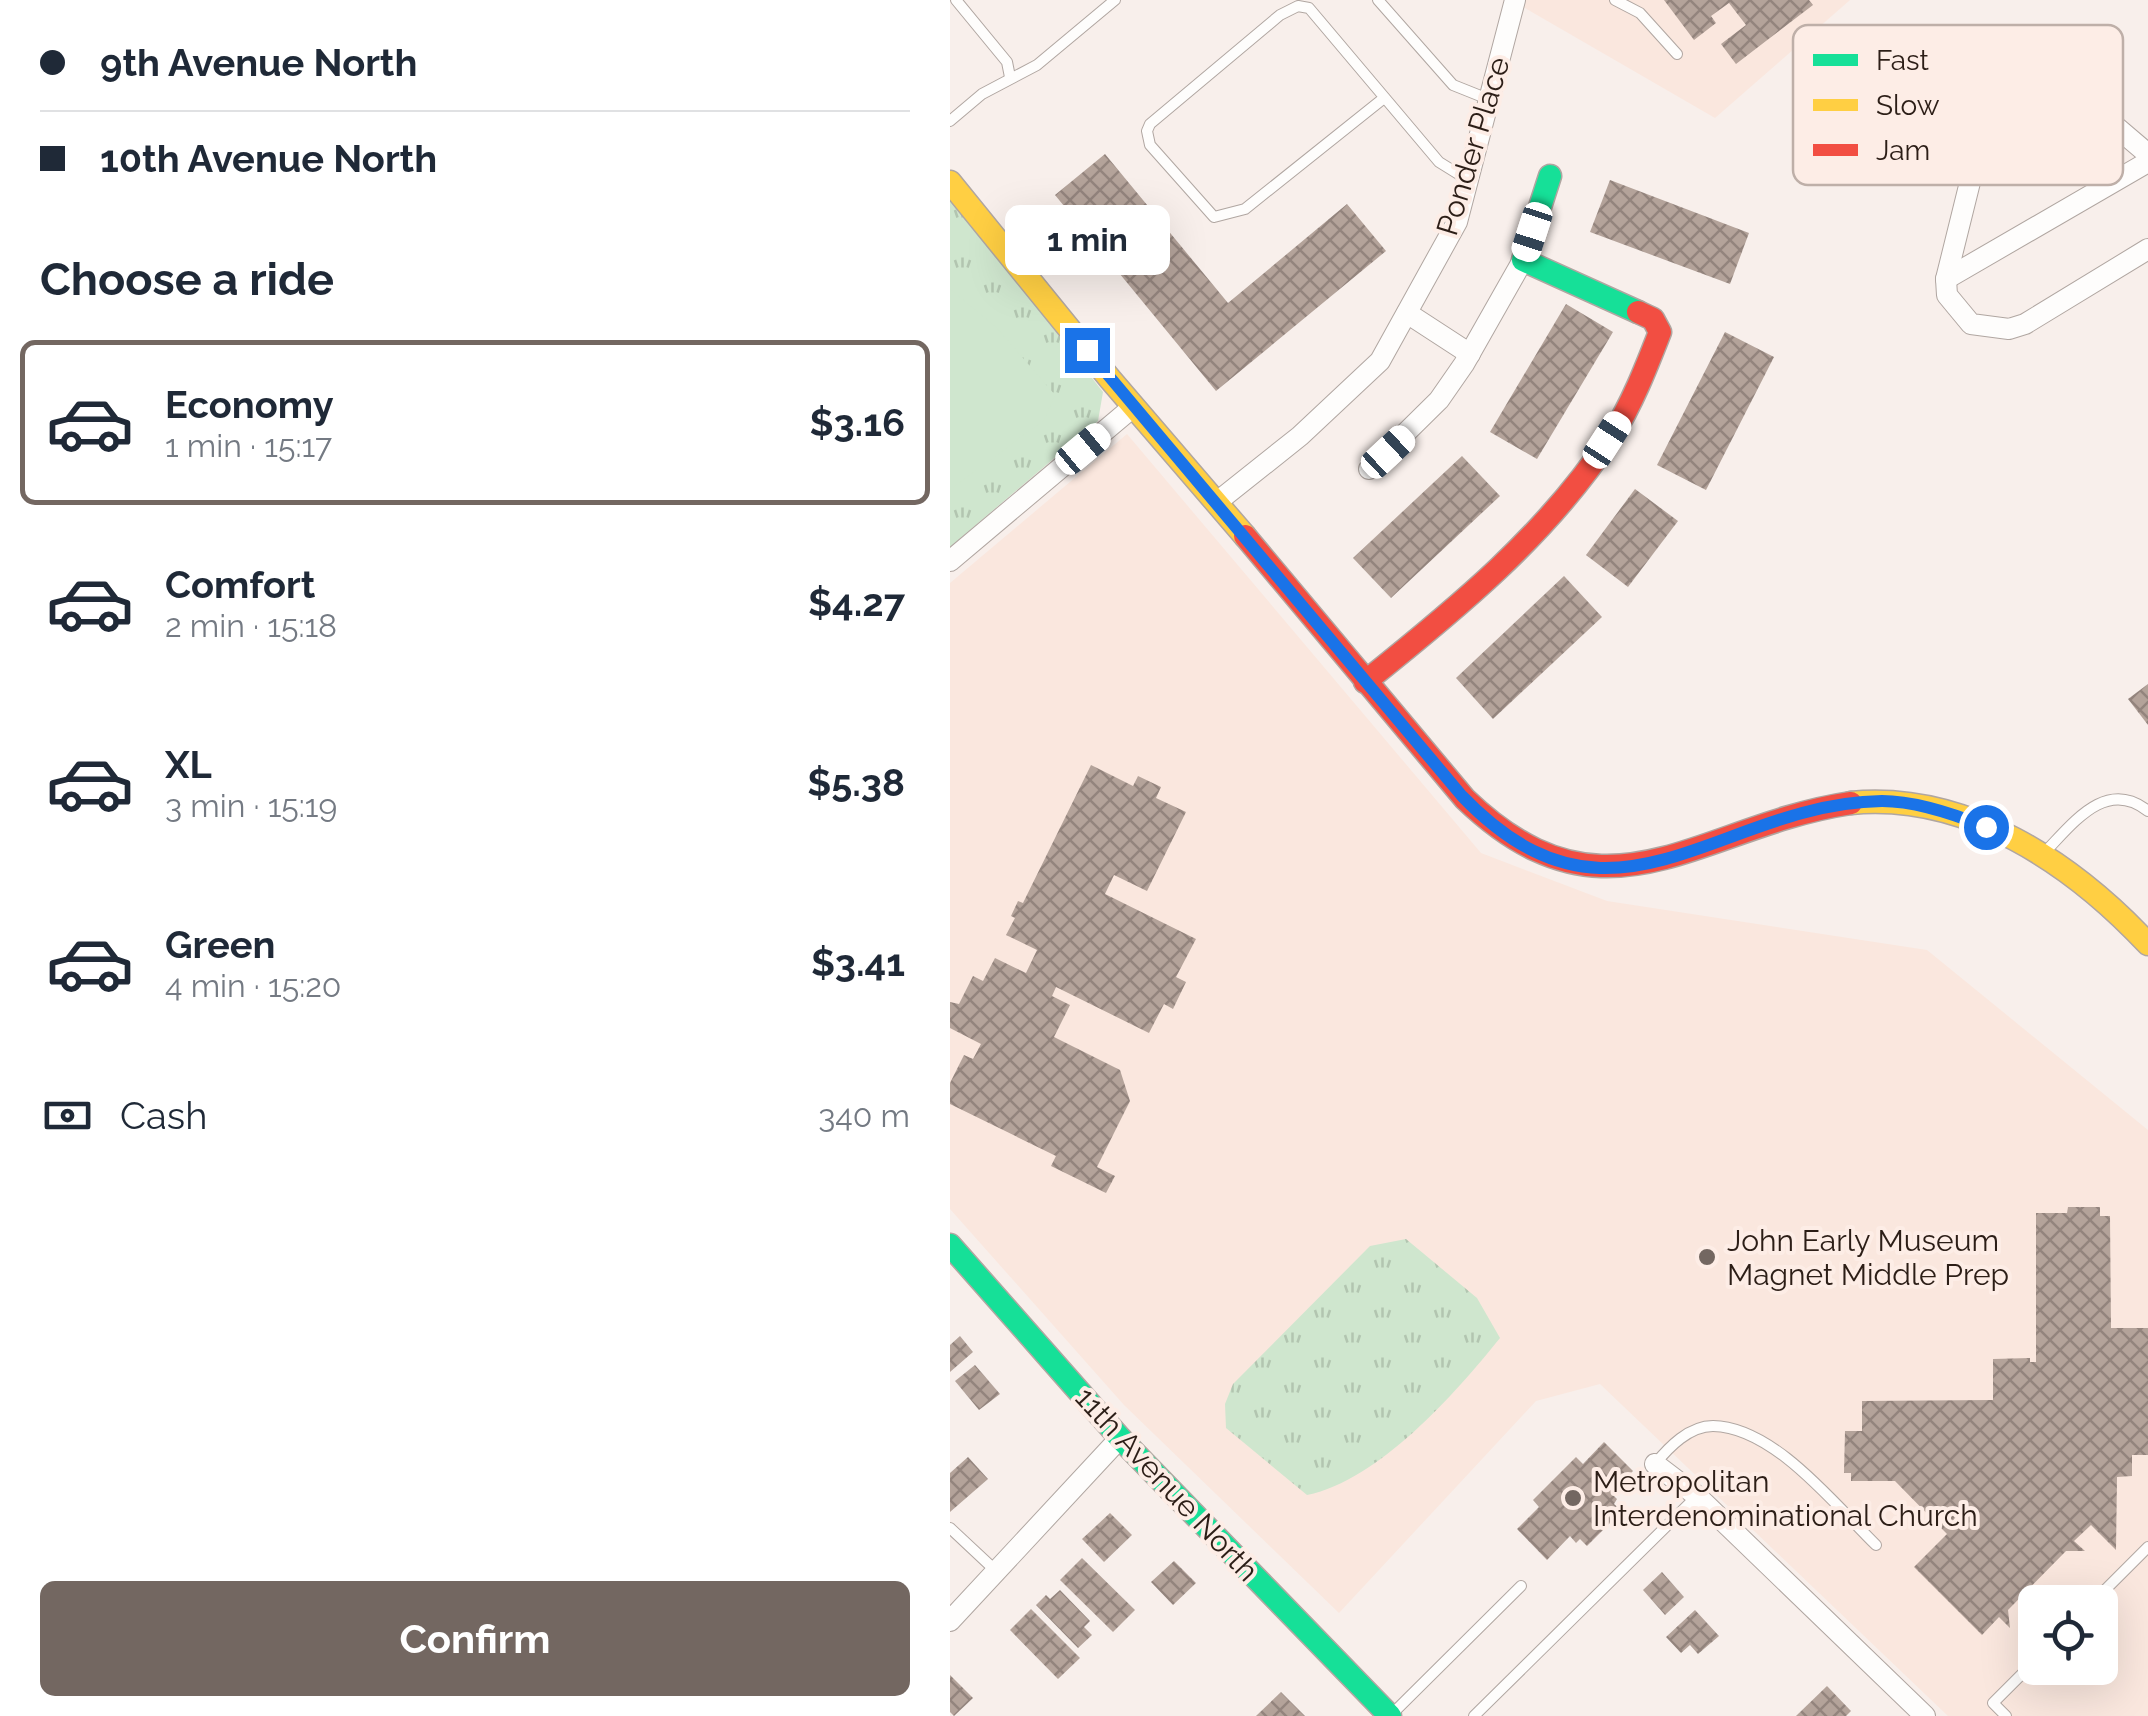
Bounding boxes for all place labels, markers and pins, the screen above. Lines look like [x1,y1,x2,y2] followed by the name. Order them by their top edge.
[1727,1223,2009,1292] place label: John Early Museum Magnet Middle Prep
[1696,1246,1718,1268] marker: John Early Museum Magnet Middle Prep
[1593,1464,1978,1533] place label: Metropolitan Interdenominational Church
[1562,1487,1584,1509] marker: Metropolitan Interdenominational Church

